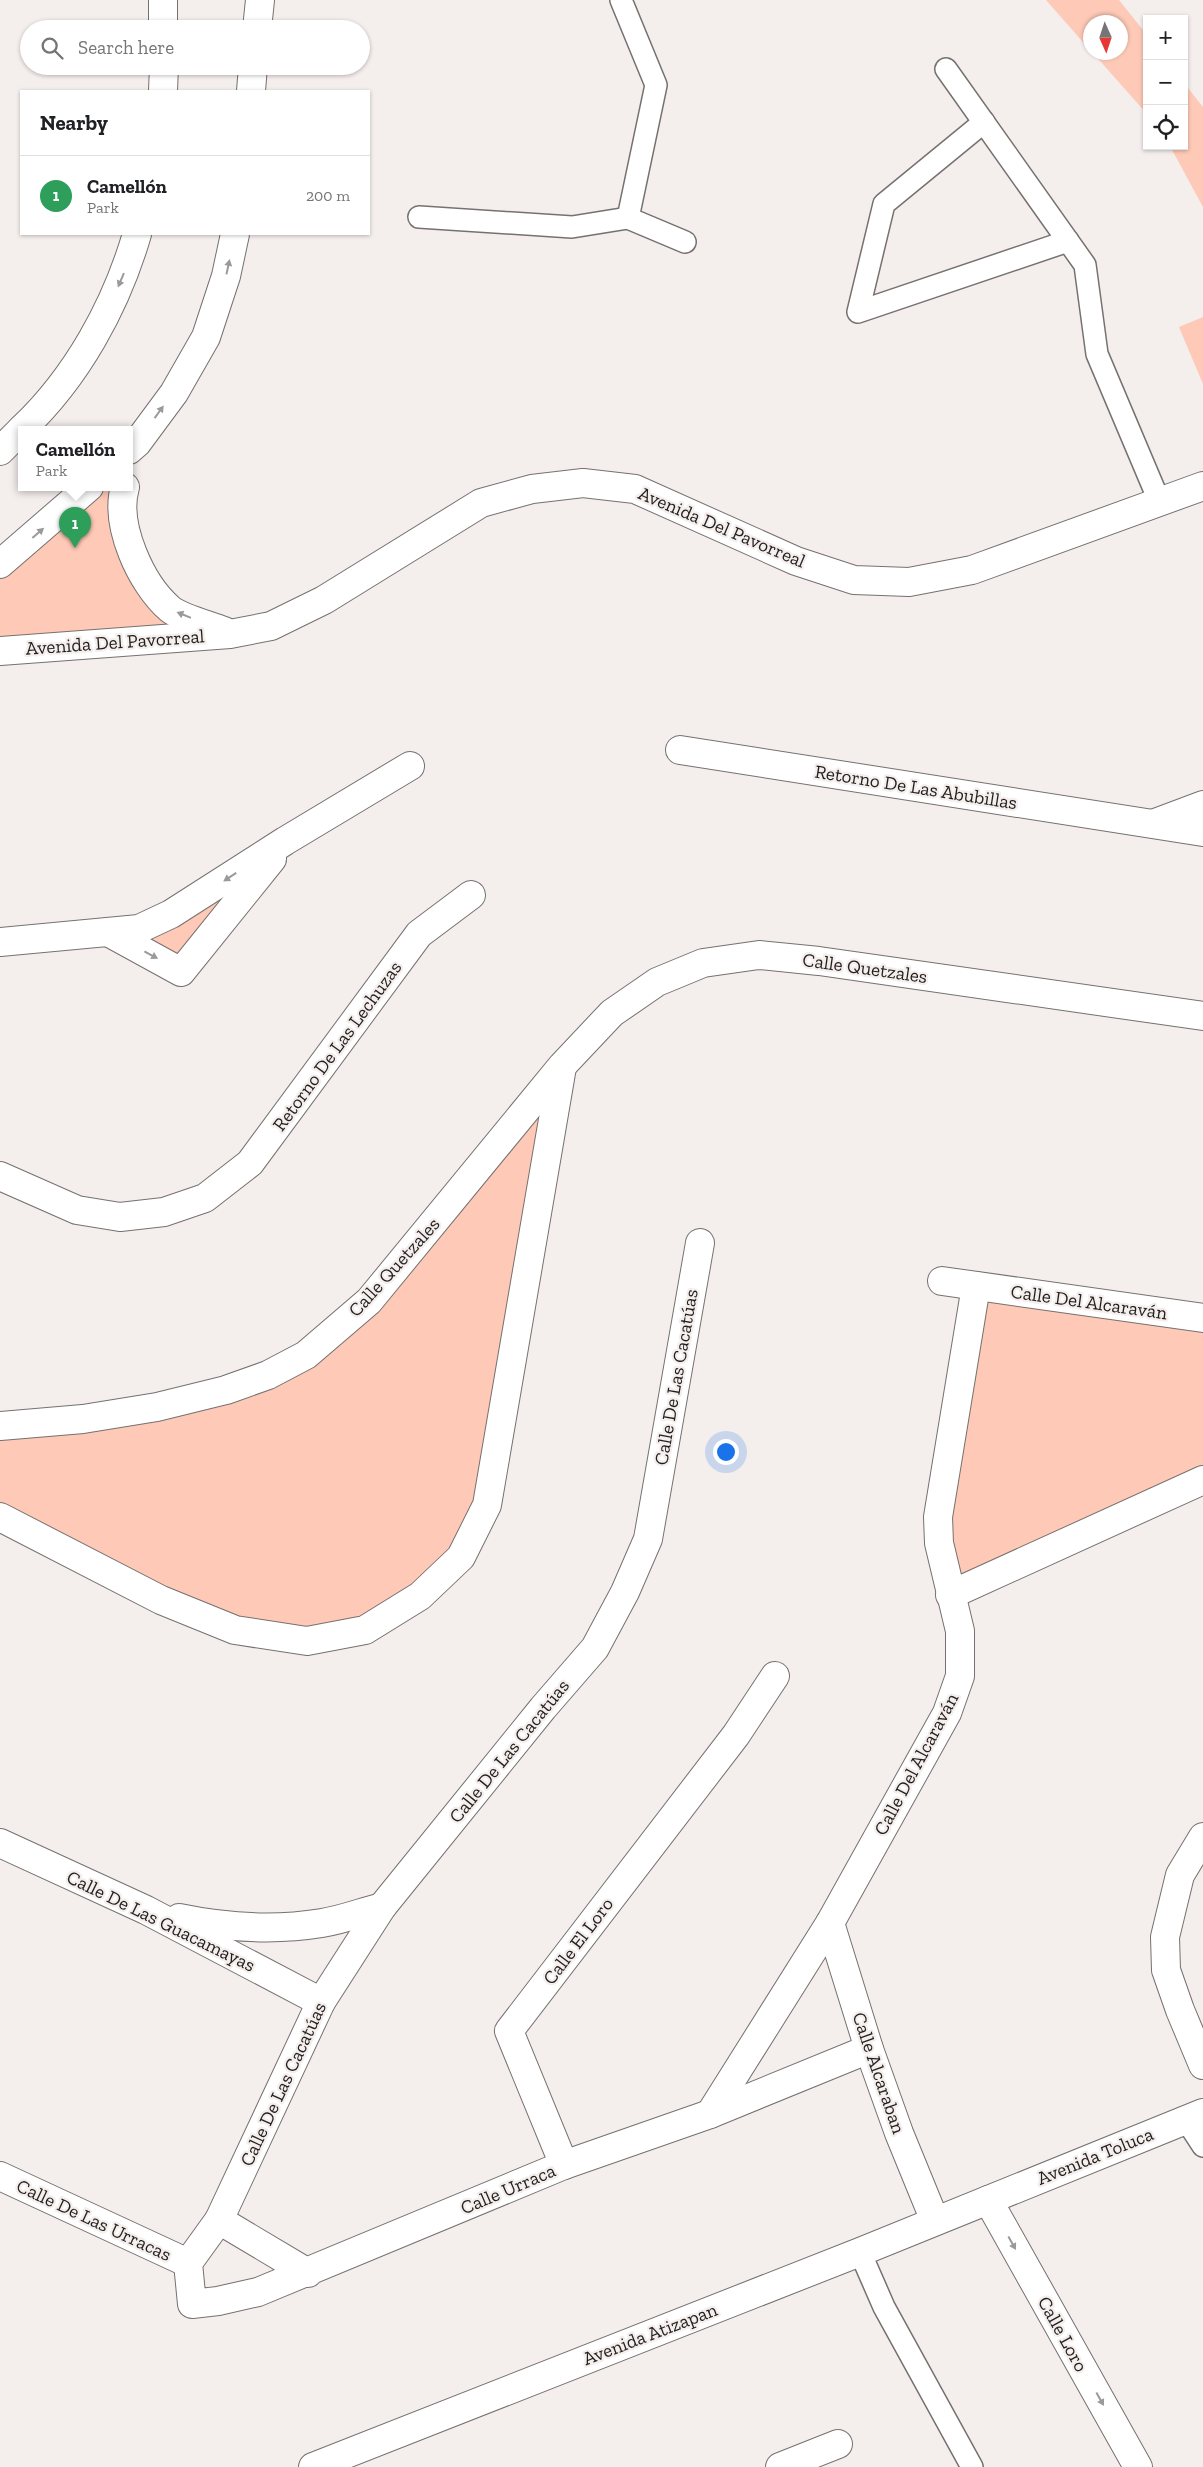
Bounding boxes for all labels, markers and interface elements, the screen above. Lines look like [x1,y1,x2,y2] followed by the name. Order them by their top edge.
[1083,15,1128,60] north arrow
[1143,15,1188,150] map controls
[1143,15,1188,60] button: +
[20,20,370,75] search box
[38,34,66,62] icon: search
[78,36,174,59] text: Search here
[1143,60,1188,105] button: −
[1143,105,1188,150] button: locate
[40,110,108,135] text: Nearby
[87,175,167,198] text: Camellón
[53,186,59,205] text: 1
[306,186,350,205] text: 200 m
[87,198,119,217] text: Park
[224,259,232,275] one-way arrow
[117,273,125,287] one-way arrow
[154,406,164,419] one-way arrow
[18,426,133,491] popup
[36,438,115,461] text: Camellón
[36,461,67,480] text: Park
[635,481,809,573] street label: Avenida Del Pavorreal
[59,507,91,548] pin: 1
[31,527,43,539] one-way arrow
[177,611,191,619] one-way arrow
[25,624,205,660] street label: Avenida Del Pavorreal
[813,760,1019,814] street label: Retorno De Las Abubillas
[223,872,236,882] one-way arrow
[801,948,929,988] street label: Calle Quetzales
[143,951,158,959] one-way arrow
[268,956,406,1136] street label: Retorno De Las Lechuzas
[343,1213,445,1321] street label: Calle Quetzales
[1009,1280,1169,1324] street label: Calle Del Alcaraván
[649,1287,703,1467] street label: Calle De Las Cacatúas
[713,1439,739,1465] your location
[444,1674,574,1828] street label: Calle De Las Cacatúas
[869,1689,963,1839] street label: Calle Del Alcaraván
[63,1865,259,1977] street label: Calle De Las Guacamayas
[538,1893,618,1989] street label: Calle El Loro
[235,1998,331,2170] street label: Calle De Las Cacatúas
[847,2009,911,2137] street label: Calle Alcaraban
[1033,2122,1157,2190] street label: Avenida Toluca
[457,2159,559,2219] street label: Calle Urraca
[13,2174,175,2266] street label: Calle De Las Urracas
[1007,2236,1016,2249] one-way arrow
[1033,2292,1093,2376] street label: Calle Loro
[579,2298,721,2370] street label: Avenida Atizapan
[1096,2392,1104,2407] one-way arrow

